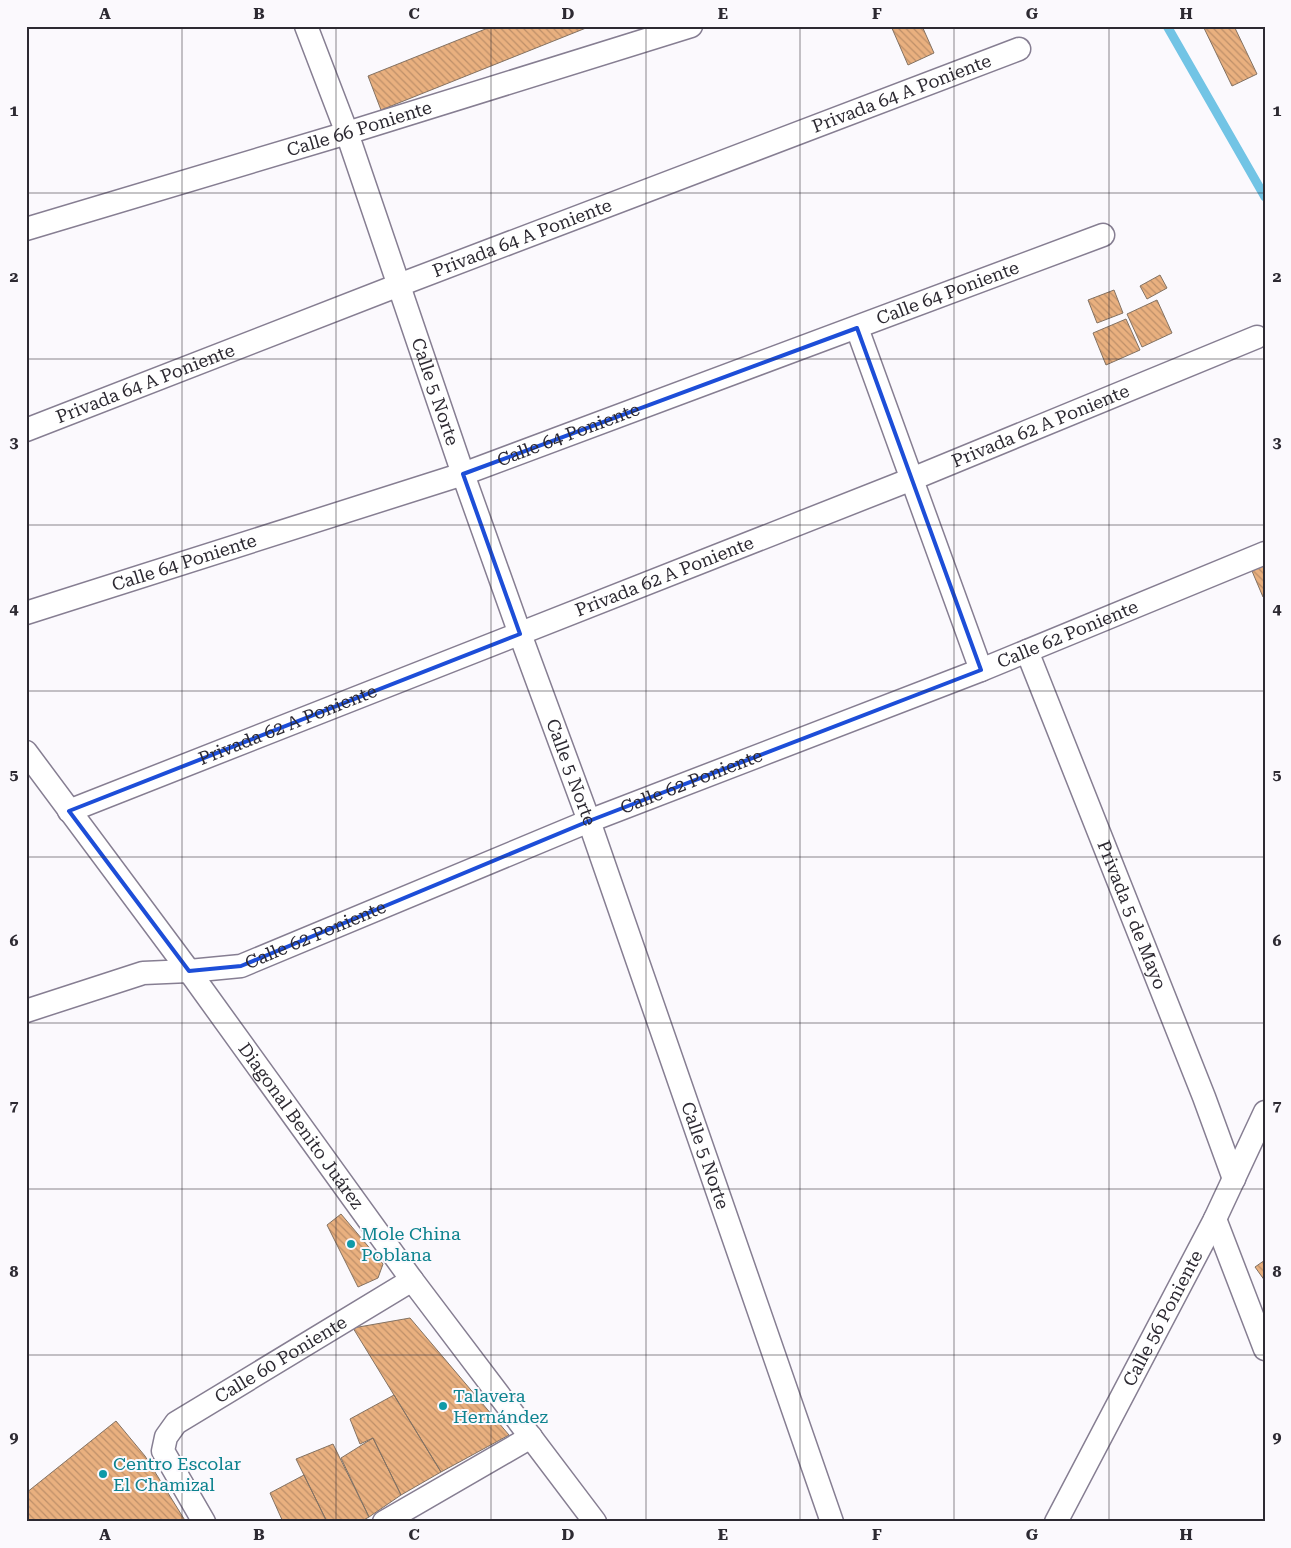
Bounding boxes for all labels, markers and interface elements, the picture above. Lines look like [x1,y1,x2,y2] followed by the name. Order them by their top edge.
[99,4,111,23] text: A
[253,4,265,23] text: B
[408,4,420,23] text: C
[562,4,575,23] text: D
[718,4,728,23] text: E
[872,4,882,23] text: F
[1026,4,1039,23] text: G
[1179,4,1193,23] text: H
[809,50,994,137] street label: Privada 64 A Poniente
[284,96,434,160] street label: Calle 66 Poniente
[10,101,19,120] text: 1
[1273,101,1282,120] text: 1
[430,194,615,281] street label: Privada 64 A Poniente
[873,256,1022,329] street label: Calle 64 Poniente
[10,267,19,286] text: 2
[1273,267,1282,286] text: 2
[408,335,464,448] street label: Calle 5 Norte
[53,339,237,427] street label: Privada 64 A Poniente
[949,380,1132,471] street label: Privada 62 A Poniente
[494,398,642,470] street label: Calle 64 Poniente
[10,433,19,452] text: 3
[1273,433,1282,452] text: 3
[109,529,259,595] street label: Calle 64 Poniente
[572,531,757,621] street label: Privada 62 A Poniente
[994,595,1141,672] street label: Calle 62 Poniente
[10,599,19,618] text: 4
[1273,599,1282,618] text: 4
[195,680,380,769] street label: Privada 62 A Poniente
[542,716,601,829] street label: Calle 5 Norte
[617,744,765,818] street label: Calle 62 Poniente
[10,765,19,784] text: 5
[1273,765,1282,784] text: 5
[1093,837,1171,992] street label: Privada 5 de Mayo
[242,896,389,973] street label: Calle 62 Poniente
[10,931,19,950] text: 6
[1273,931,1282,950] text: 6
[234,1038,368,1213] street label: Diagonal Benito Juárez
[10,1096,19,1115] text: 7
[1273,1096,1282,1115] text: 7
[677,1099,734,1212] street label: Calle 5 Norte
[361,1223,461,1265] place label: Mole China Poblana
[345,1238,357,1250] marker: Mole China Poblana
[1118,1246,1207,1390] street label: Calle 56 Poniente
[10,1262,19,1281] text: 8
[1273,1262,1282,1281] text: 8
[211,1311,350,1407] street label: Calle 60 Poniente
[453,1385,548,1427] place label: Talavera Hernández
[437,1400,449,1412] marker: Talavera Hernández
[10,1428,19,1447] text: 9
[1273,1428,1282,1447] text: 9
[113,1453,241,1495] place label: Centro Escolar El Chamizal
[97,1468,109,1480] marker: Centro Escolar El Chamizal
[99,1525,111,1544] text: A
[253,1525,265,1544] text: B
[408,1525,420,1544] text: C
[562,1525,575,1544] text: D
[718,1525,728,1544] text: E
[872,1525,882,1544] text: F
[1026,1525,1039,1544] text: G
[1179,1525,1193,1544] text: H

